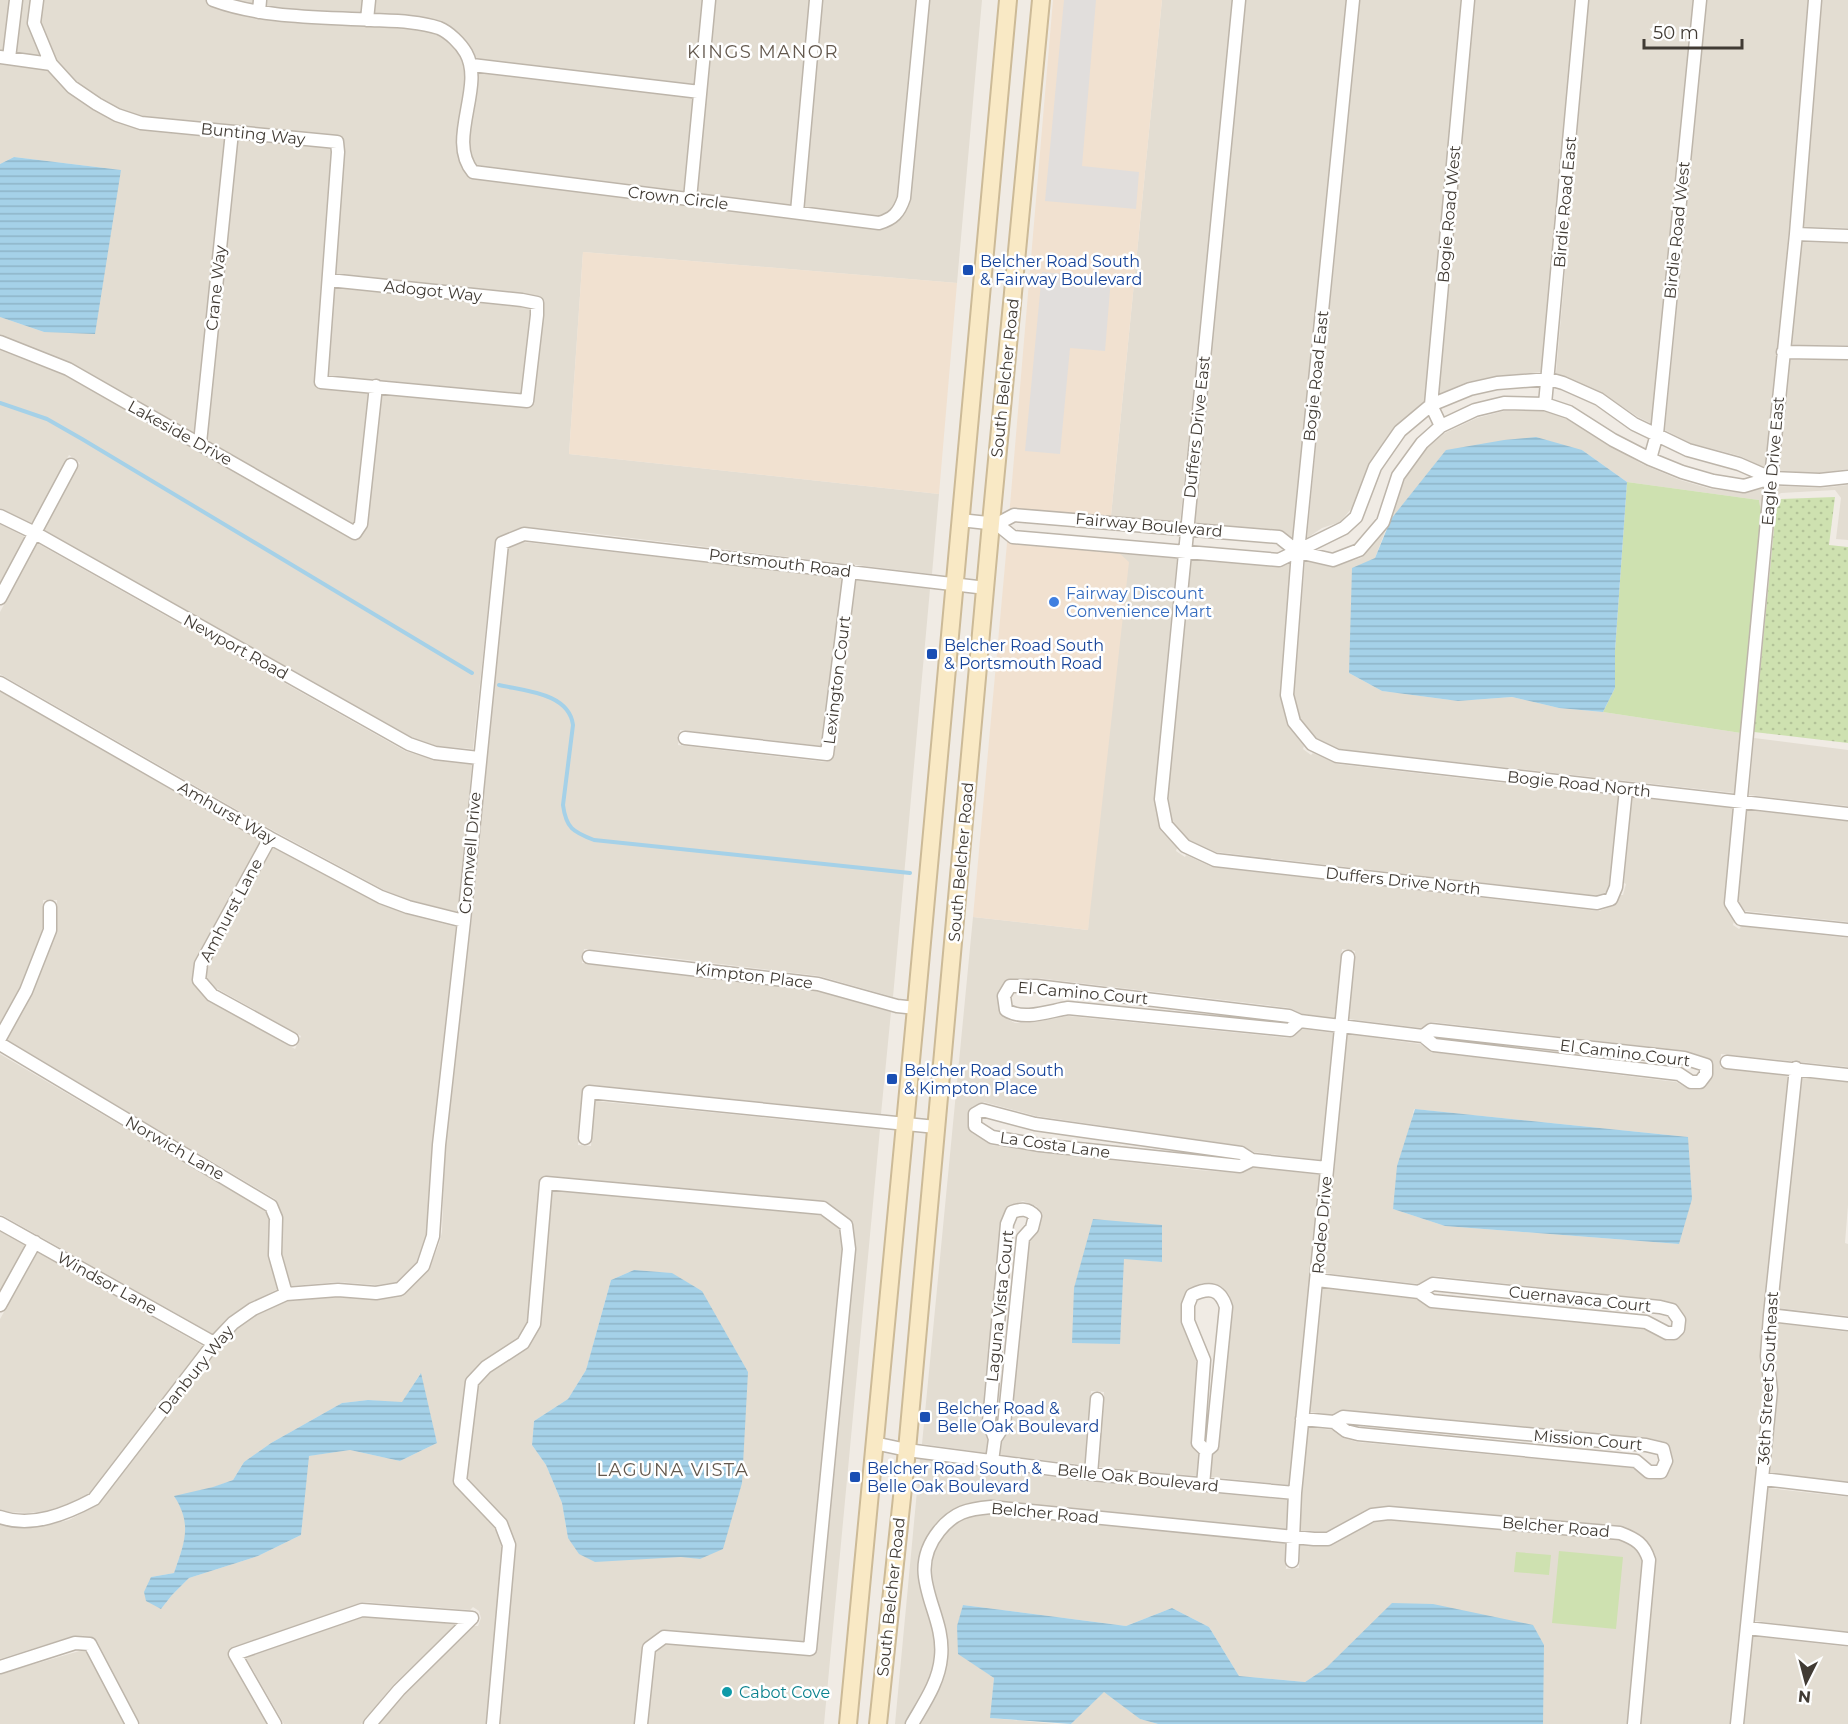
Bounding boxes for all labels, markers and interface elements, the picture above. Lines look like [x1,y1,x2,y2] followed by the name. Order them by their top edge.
[1644,12,1742,50] scale bar
[1653,22,1699,44] text: 50 m
[687,41,839,63] district label: KINGS MANOR
[200,119,307,149] street label: Bunting Way
[1550,135,1580,269] street label: Birdie Road East
[1434,144,1465,284] street label: Bogie Road West
[1660,160,1694,300] street label: Birdie Road West
[627,182,729,214] street label: Crown Circle
[202,244,230,332] street label: Crane Way
[980,252,1142,289] place label: Belcher Road South & Fairway Boulevard
[961,263,975,277] marker: Belcher Road South & Fairway Boulevard
[383,276,483,306] street label: Adogot Way
[987,297,1023,459] street label: South Belcher Road
[1300,309,1332,442] street label: Bogie Road East
[1180,354,1214,499] street label: Duffers Drive East
[1758,395,1788,526] street label: Eagle Drive East
[124,396,236,470] street label: Lakeside Drive
[1075,509,1223,541] street label: Fairway Boulevard
[708,545,852,581] street label: Portsmouth Road
[1066,584,1212,621] place label: Fairway Discount Convenience Mart
[1047,595,1061,609] marker: Fairway Discount Convenience Mart
[180,610,292,684] street label: Newport Road
[820,614,854,745] street label: Lexington Court
[944,636,1104,673] place label: Belcher Road South & Portsmouth Road
[925,647,939,661] marker: Belcher Road South & Portsmouth Road
[1506,767,1652,801] street label: Bogie Road North
[175,777,279,849] street label: Amhurst Way
[945,781,977,943] street label: South Belcher Road
[455,791,485,915] street label: Cromwell Drive
[196,855,266,965] street label: Amhurst Lane
[1324,863,1482,899] street label: Duffers Drive North
[694,959,814,993] street label: Kimpton Place
[1017,978,1150,1008] street label: El Camino Court
[1559,1036,1692,1070] street label: El Camino Court
[904,1061,1064,1098] place label: Belcher Road South & Kimpton Place
[885,1072,899,1086] marker: Belcher Road South & Kimpton Place
[122,1112,228,1184] street label: Norwich Lane
[999,1128,1111,1162] street label: La Costa Lane
[1308,1175,1336,1275] street label: Rodeo Drive
[983,1229,1017,1383] street label: Laguna Vista Court
[54,1248,160,1318] street label: Windsor Lane
[1508,1282,1653,1316] street label: Cuernavaca Court
[1754,1290,1782,1465] street label: 36th Street Southeast
[154,1321,238,1418] street label: Danbury Way
[937,1399,1099,1436] place label: Belcher Road & Belle Oak Boulevard
[918,1410,932,1424] marker: Belcher Road & Belle Oak Boulevard
[1533,1426,1644,1454] street label: Mission Court
[597,1459,749,1481] district label: LAGUNA VISTA
[867,1459,1042,1496] place label: Belcher Road South & Belle Oak Boulevard
[1056,1460,1220,1496] street label: Belle Oak Boulevard
[848,1470,862,1484] marker: Belcher Road South & Belle Oak Boulevard
[990,1499,1100,1527] street label: Belcher Road
[1501,1513,1611,1541] street label: Belcher Road
[873,1516,909,1678] street label: South Belcher Road
[1776,1652,1836,1712] north arrow
[739,1683,830,1702] place label: Cabot Cove
[720,1685,734,1699] marker: Cabot Cove
[1797,1686,1812,1707] text: N

